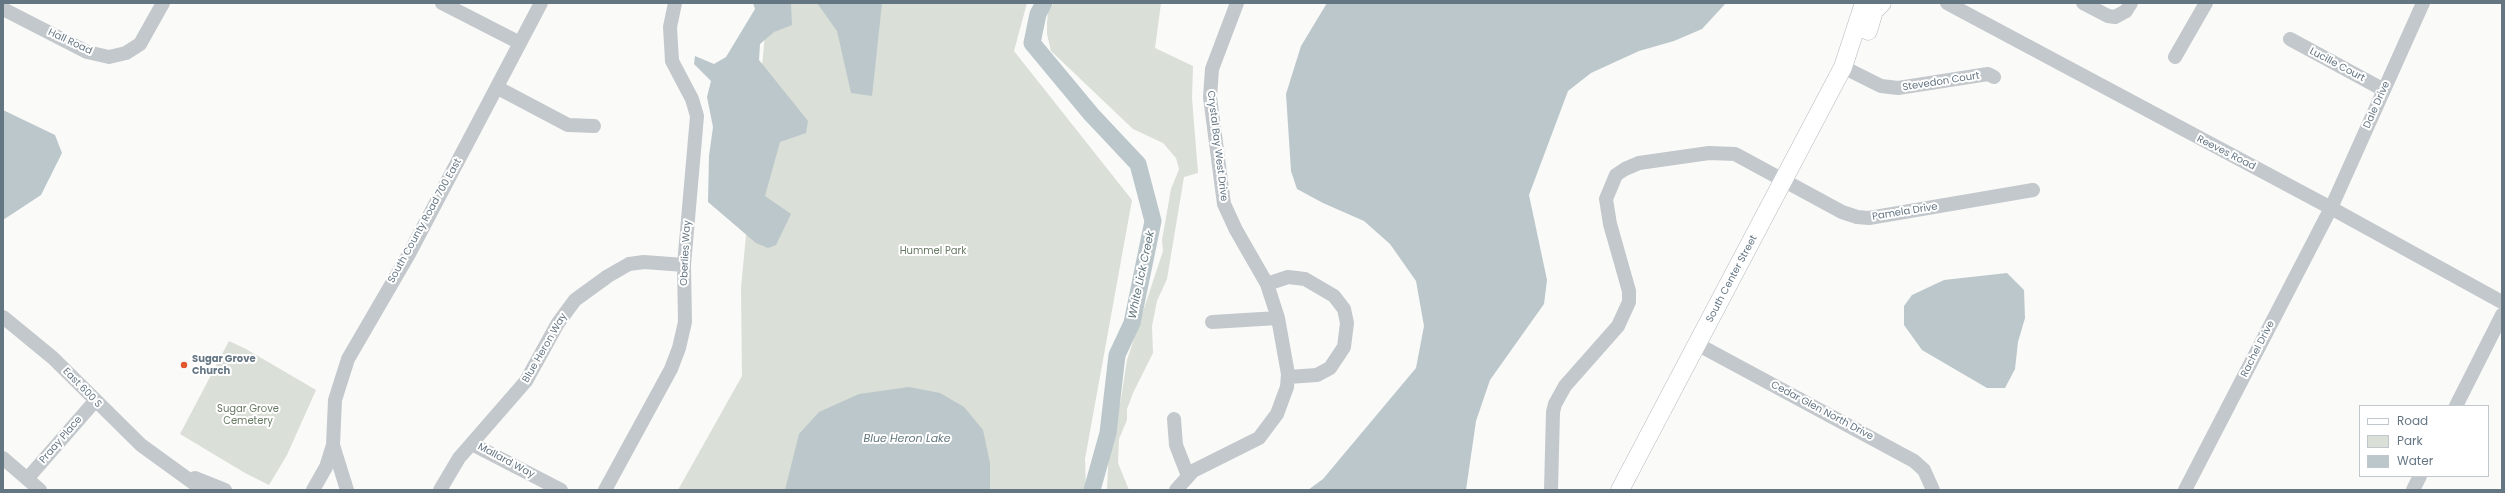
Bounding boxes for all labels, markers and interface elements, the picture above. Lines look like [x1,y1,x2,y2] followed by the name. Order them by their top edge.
[46,27,94,57] street label: Hall Road
[2307,45,2367,85] street label: Lucille Court
[1902,70,1980,94] street label: Stevedon Court
[2361,80,2393,130] street label: Dale Drive
[1204,90,1230,202] street label: Crystal Bay West Drive
[2195,133,2257,173] street label: Reeves Road
[386,157,464,285] street label: South County Road 700 East
[1871,201,1939,223] street label: Pamela Drive
[678,220,694,286] street label: Oberlies Way
[1126,230,1158,320] water label: White Lick Creek
[1704,233,1760,325] street label: South Center Street
[900,245,966,257] park label: Hummel Park
[520,311,570,385] street label: Blue Heron Way
[2239,319,2277,379] street label: Rachel Drive
[192,353,256,376] place label: Sugar Grove Church
[179,360,189,370] marker: Sugar Grove Church
[60,366,104,410] street label: East 600 S
[1769,379,1875,443] street label: Cedar Glen North Drive
[217,403,279,426] park label: Sugar Grove Cemetery
[2359,405,2489,477] legend
[2397,412,2428,429] text: Road
[37,414,85,466] street label: Praay Place
[863,432,951,446] water label: Blue Heron Lake
[2397,432,2423,449] text: Park
[476,441,536,481] street label: Mallard Way
[2397,452,2433,469] text: Water

